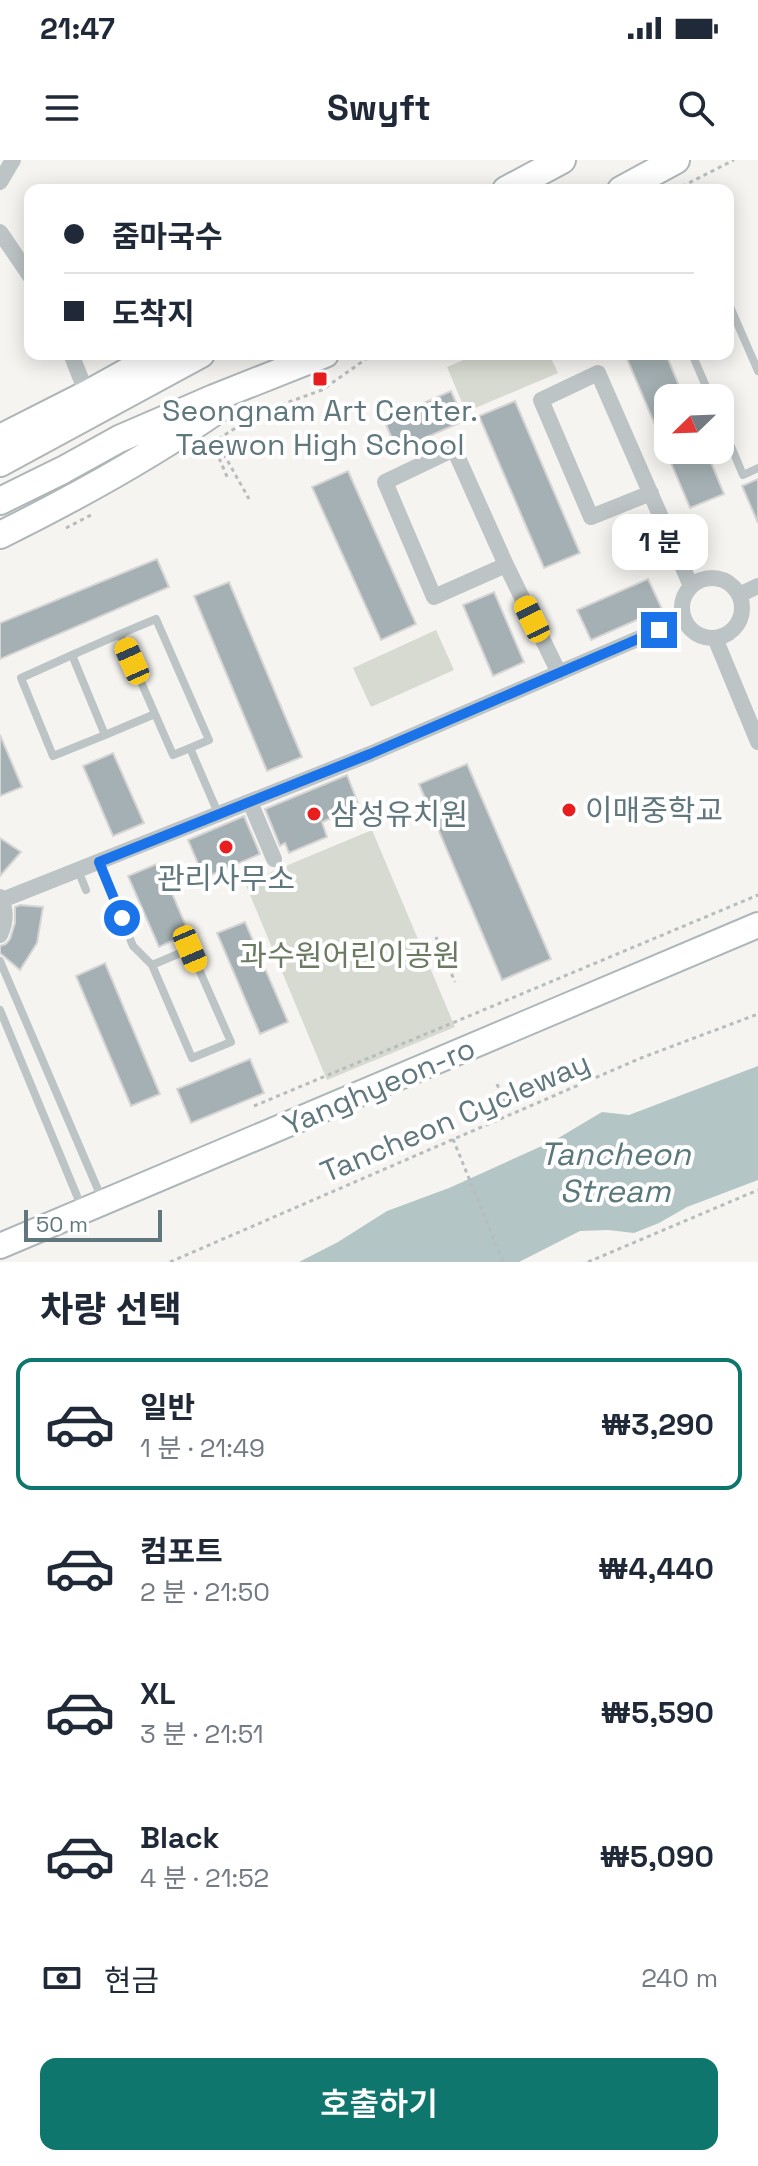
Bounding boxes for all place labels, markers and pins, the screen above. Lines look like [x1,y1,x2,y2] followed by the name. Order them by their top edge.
[311,370,329,388] marker: Seongnam Art Center. Taewon High School
[162,391,478,464] place label: Seongnam Art Center. Taewon High School
[585,791,723,830] place label: 이매중학교
[330,795,468,834] place label: 삼성유치원
[560,801,578,819] marker: 이매중학교
[305,805,323,823] marker: 삼성유치원
[217,838,235,856] marker: 관리사무소
[157,859,295,898] place label: 관리사무소

